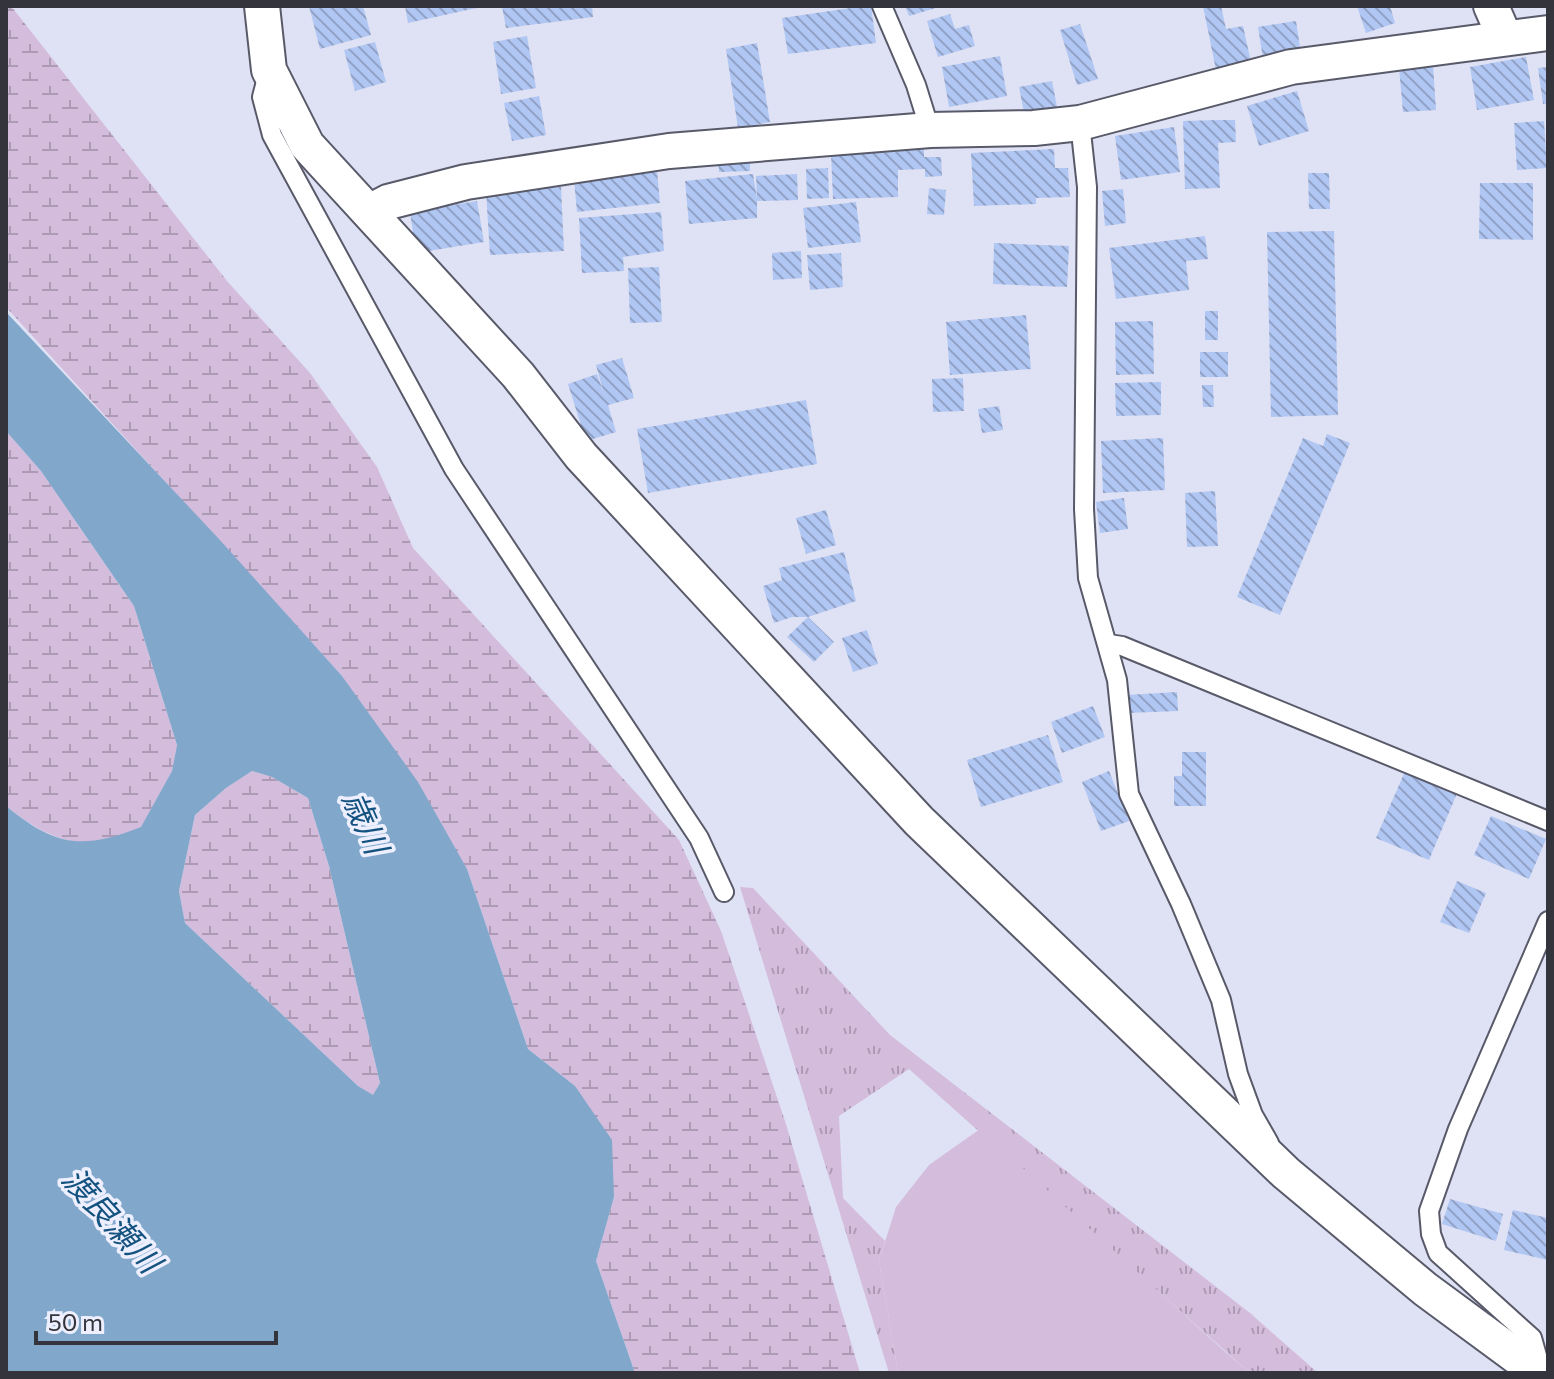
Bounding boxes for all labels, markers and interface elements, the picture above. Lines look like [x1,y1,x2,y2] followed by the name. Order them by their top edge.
[336,785,400,862] water label: 歳川
[55,1158,173,1282] water label: 渡良瀬川
[36,1295,276,1345] scale bar
[48,1307,103,1336] text: 50 m

